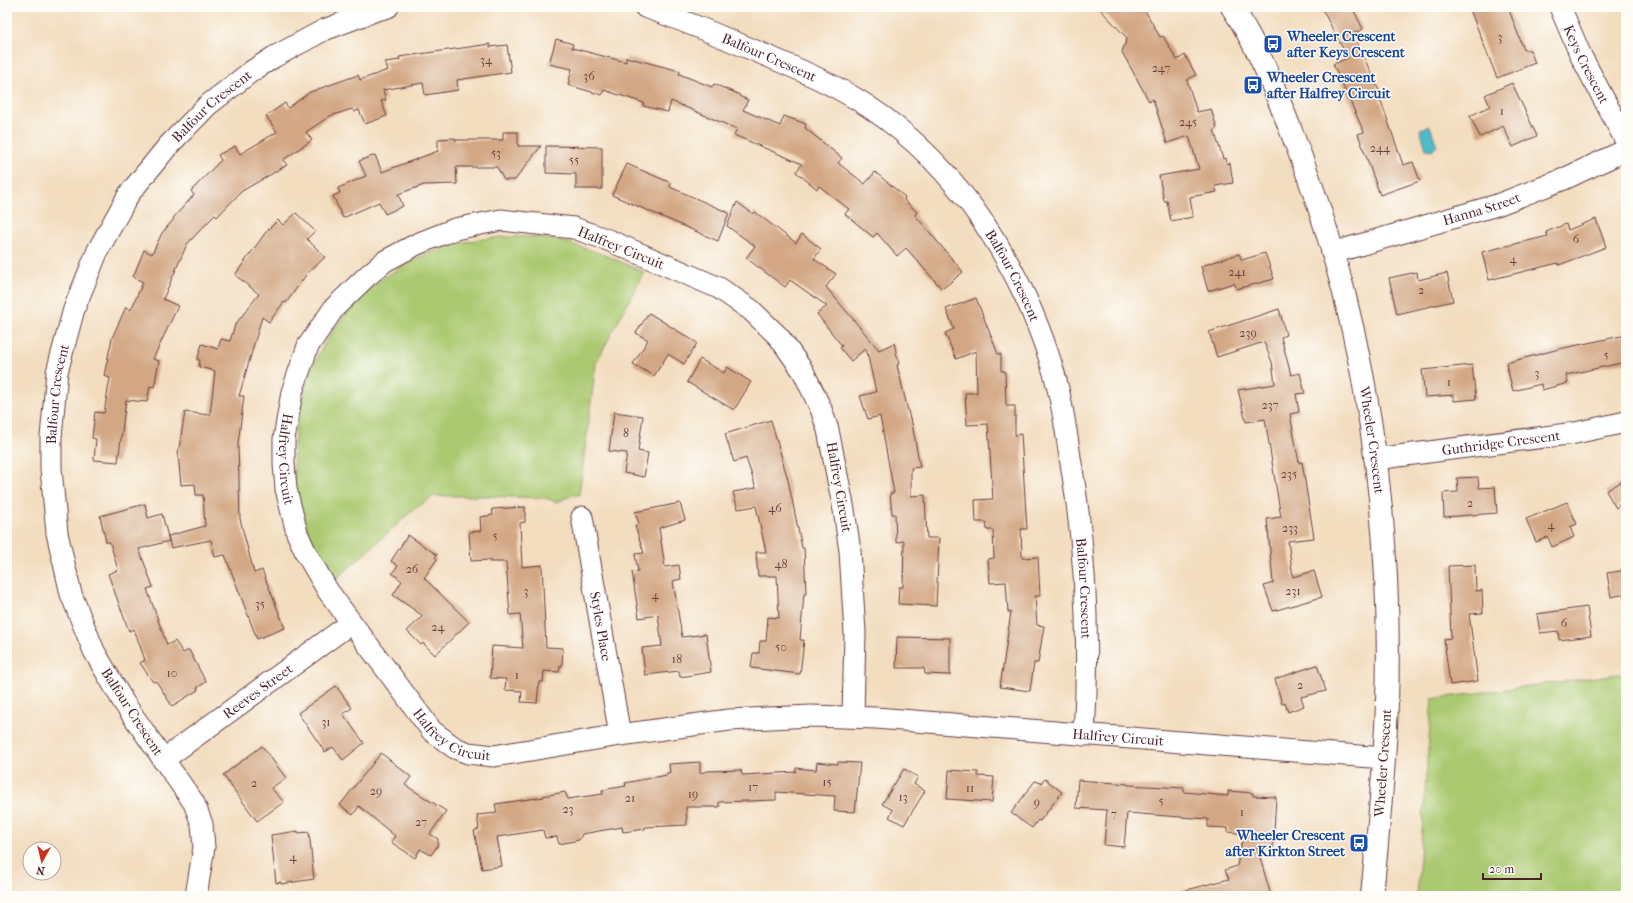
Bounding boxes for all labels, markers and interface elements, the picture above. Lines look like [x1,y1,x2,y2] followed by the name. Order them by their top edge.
[1560,22,1613,106] street label: Keys Crescent
[1286,28,1406,61] place label: Wheeler Crescent after Keys Crescent
[719,29,819,85] street label: Balfour Crescent
[1498,30,1503,44] house number: 3
[1262,33,1284,55] bus stop icon: Wheeler Crescent after Keys Crescent
[480,53,493,67] house number: 34
[1152,61,1171,75] house number: 247
[168,66,255,146] street label: Balfour Crescent
[583,69,595,83] house number: 36
[1266,69,1392,102] place label: Wheeler Crescent after Halfrey Circuit
[1242,74,1264,96] bus stop icon: Wheeler Crescent after Halfrey Circuit
[1500,104,1504,118] house number: 1
[1179,115,1197,129] house number: 245
[1370,141,1391,155] house number: 244
[491,146,501,160] house number: 53
[569,153,579,167] house number: 55
[1441,188,1523,229] street label: Hanna Street
[575,223,667,273] street label: Halfrey Circuit
[982,226,1043,324] street label: Balfour Crescent
[1573,232,1580,246] house number: 6
[1509,252,1517,266] house number: 4
[1228,265,1246,279] house number: 241
[1418,283,1424,297] house number: 2
[1239,326,1257,340] house number: 239
[43,342,73,444] street label: Balfour Crescent
[1603,348,1609,362] house number: 5
[1535,366,1540,380] house number: 3
[1447,375,1451,389] house number: 1
[1356,384,1388,495] street label: Wheeler Crescent
[1262,398,1279,412] house number: 237
[275,412,298,506] street label: Halfrey Circuit
[623,426,629,440] house number: 8
[1441,427,1561,459] street label: Guthridge Crescent
[823,440,855,534] street label: Halfrey Circuit
[1281,467,1297,481] house number: 235
[1467,496,1473,510] house number: 2
[768,501,782,515] house number: 46
[1547,518,1555,532] house number: 4
[1282,521,1298,535] house number: 233
[492,529,498,543] house number: 5
[1073,537,1095,639] street label: Balfour Crescent
[774,557,788,571] house number: 48
[406,562,419,576] house number: 26
[524,584,529,598] house number: 3
[1285,584,1301,598] house number: 231
[651,588,659,602] house number: 4
[587,590,615,663] street label: Styles Place
[255,597,265,611] house number: 35
[1561,616,1568,630] house number: 6
[431,620,446,634] house number: 24
[775,640,787,654] house number: 50
[672,652,682,666] house number: 18
[219,660,296,722] street label: Reeves Street
[97,665,167,759] street label: Balfour Crescent
[167,666,177,680] house number: 10
[515,668,519,682] house number: 1
[1297,678,1303,692] house number: 2
[409,705,492,764] street label: Halfrey Circuit
[1371,708,1395,819] street label: Wheeler Crescent
[321,715,331,729] house number: 31
[1072,725,1164,749] street label: Halfrey Circuit
[822,775,832,789] house number: 15
[251,776,257,790] house number: 2
[748,780,758,794] house number: 17
[966,781,974,795] house number: 11
[370,784,382,798] house number: 29
[688,787,698,801] house number: 19
[898,790,908,804] house number: 13
[625,791,635,805] house number: 21
[1158,794,1164,808] house number: 5
[1034,795,1040,809] house number: 9
[562,802,574,816] house number: 23
[1240,805,1244,819] house number: 1
[1111,807,1117,821] house number: 7
[415,815,427,829] house number: 27
[1226,827,1346,860] place label: Wheeler Crescent after Kirkton Street
[1348,832,1370,854] bus stop icon: Wheeler Crescent after Kirkton Street
[22,841,62,881] north arrow
[289,850,297,864] house number: 4
[1483,855,1541,881] scale bar
[1489,862,1514,876] text: 20 m
[35,863,46,877] text: N

